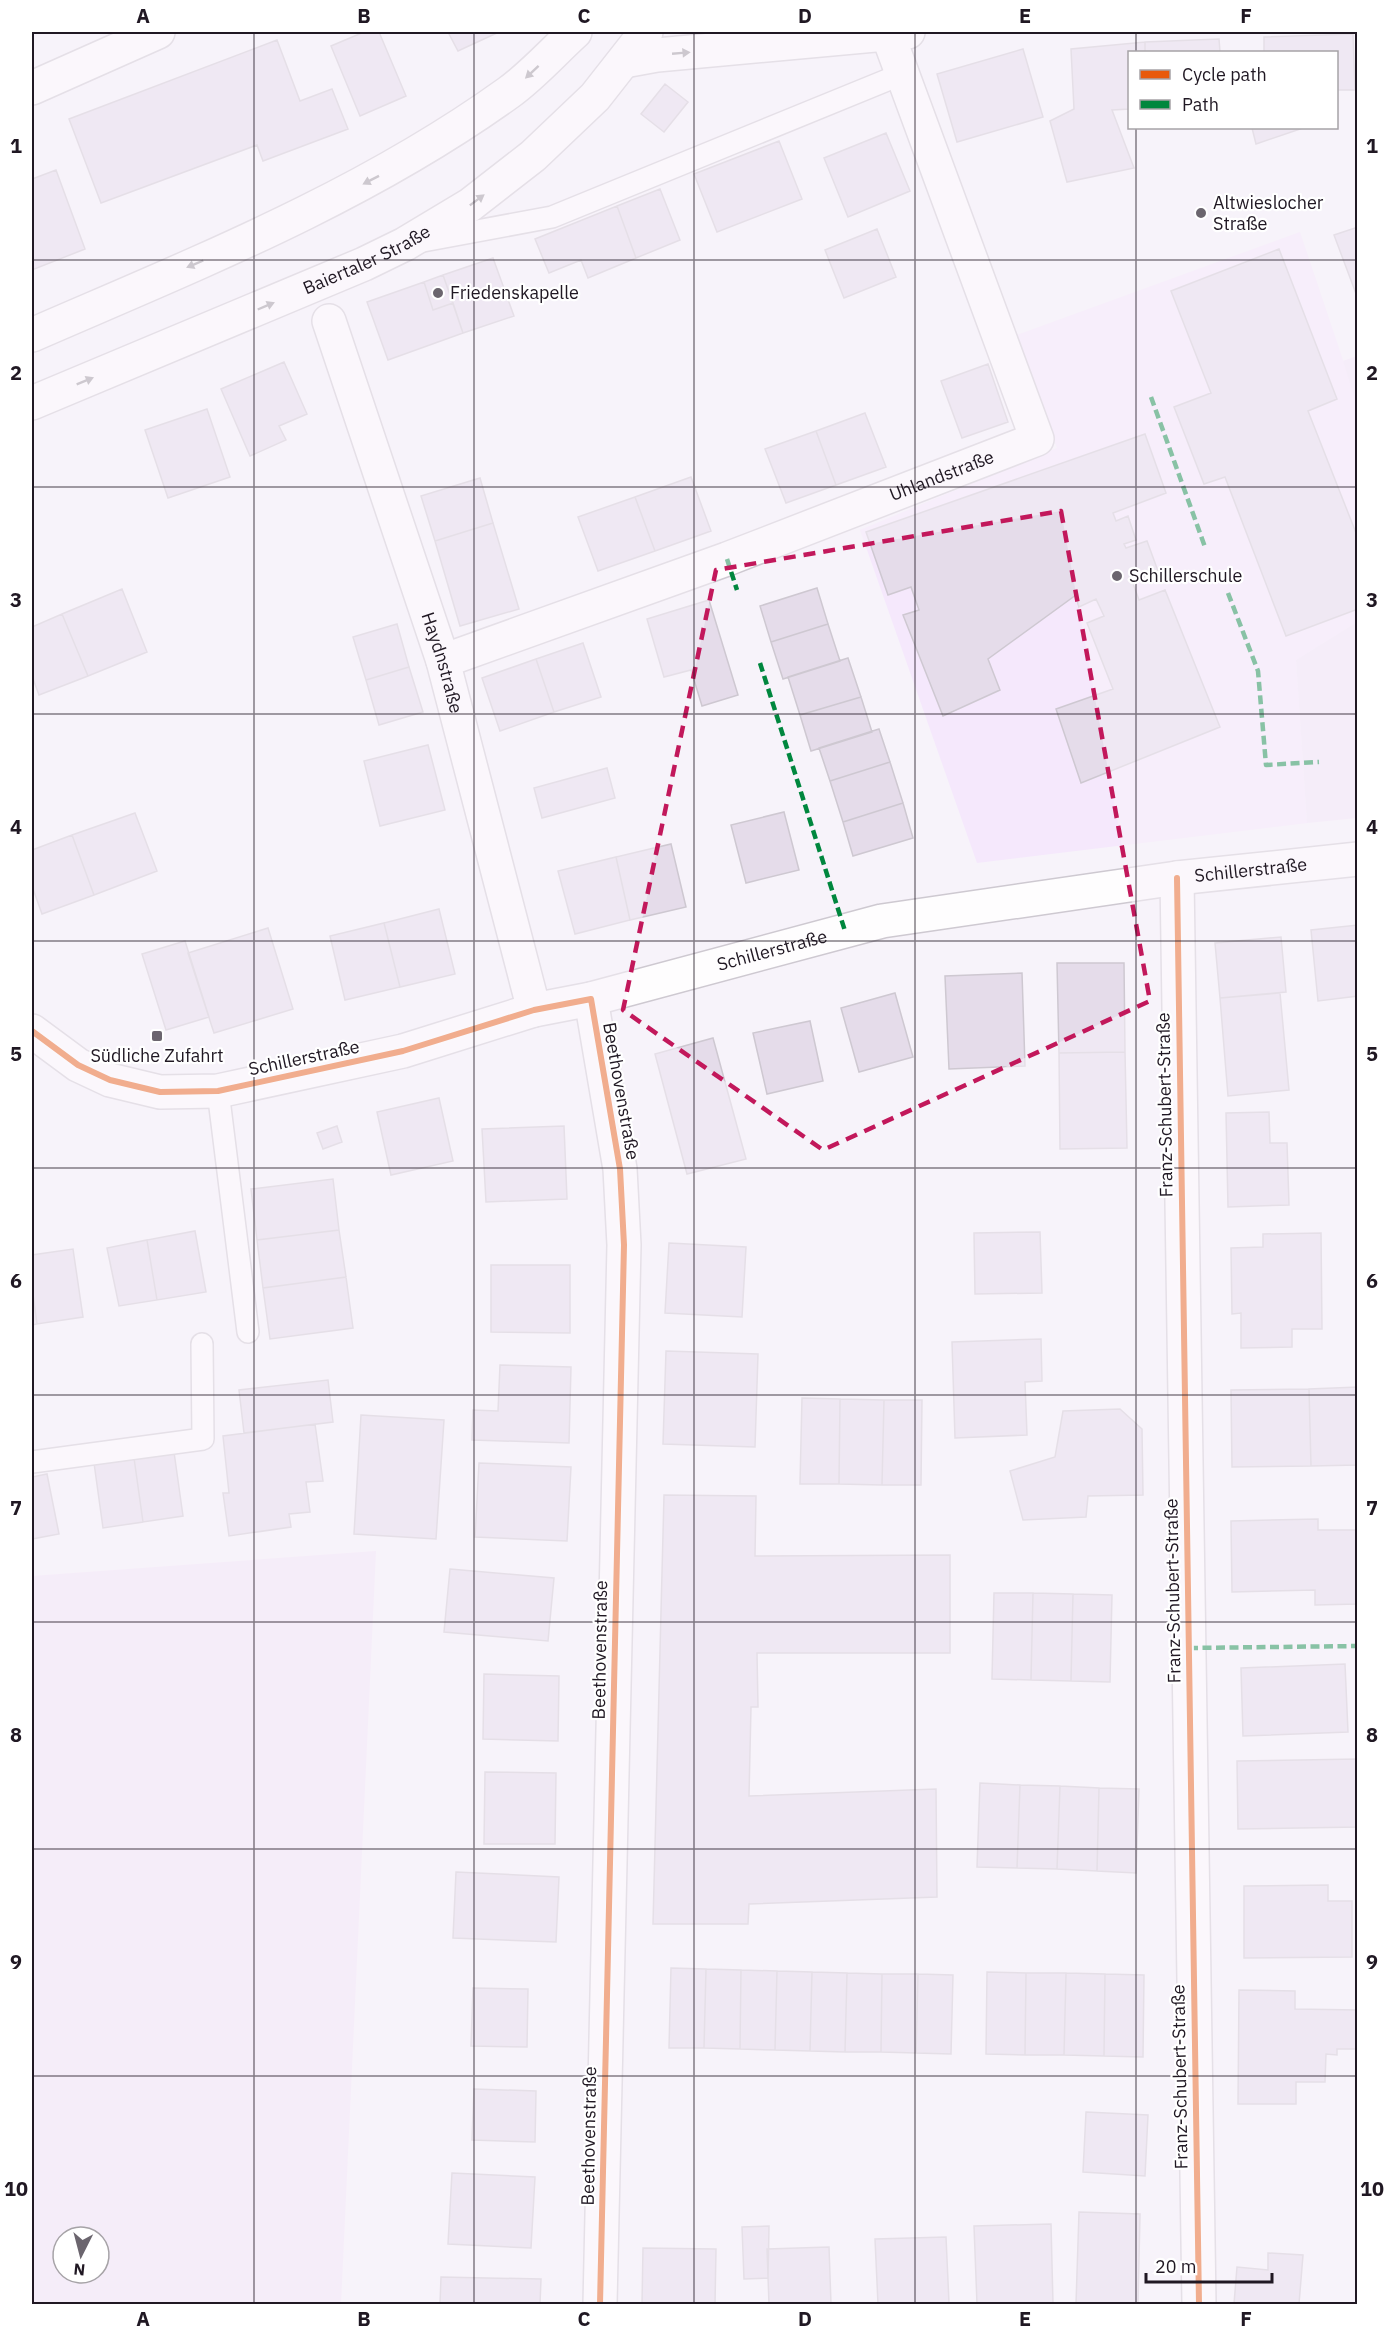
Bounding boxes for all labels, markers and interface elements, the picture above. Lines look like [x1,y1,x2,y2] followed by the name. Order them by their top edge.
[136,2,150,29] text: A
[357,2,371,29] text: B
[577,2,591,29] text: C
[798,2,812,29] text: D
[1019,2,1031,29] text: E
[1240,2,1252,29] text: F
[672,48,691,58] one-way arrow
[1128,51,1338,129] legend
[1182,63,1267,86] text: Cycle path
[525,64,539,78] one-way arrow
[1182,93,1219,116] text: Path
[10,132,22,159] text: 1
[1366,132,1378,159] text: 1
[362,176,379,185] one-way arrow
[1213,191,1324,235] place label: Altwieslocher Straße
[469,194,484,206] one-way arrow
[1194,206,1208,220] marker: Altwieslocher Straße
[299,219,434,299] street label: Baiertaler Straße
[185,259,203,269] one-way arrow
[450,281,579,304] place label: Friedenskapelle
[431,286,445,300] marker: Friedenskapelle
[257,302,274,311] one-way arrow
[10,359,22,386] text: 2
[1366,359,1378,386] text: 2
[77,376,95,386] one-way arrow
[886,445,997,506] street label: Uhlandstraße
[1129,564,1243,587] place label: Schillerschule
[1110,569,1124,583] marker: Schillerschule
[10,586,22,613] text: 3
[1366,586,1378,613] text: 3
[416,609,468,716] street label: Haydnstraße
[10,813,22,840] text: 4
[1366,813,1378,840] text: 4
[1193,852,1308,887] street label: Schillerstraße
[714,924,830,976] street label: Schillerstraße
[1151,1012,1178,1198] street label: Franz-Schubert-Straße
[598,1020,645,1162] street label: Beethovenstraße
[150,1029,164,1043] marker: Südliche Zufahrt
[246,1034,362,1081] street label: Schillerstraße
[10,1040,22,1067] text: 5
[1366,1040,1378,1067] text: 5
[90,1044,224,1067] place label: Südliche Zufahrt
[10,1267,22,1294] text: 6
[1366,1267,1378,1294] text: 6
[10,1494,22,1521] text: 7
[1366,1494,1378,1521] text: 7
[1159,1498,1186,1684] street label: Franz-Schubert-Straße
[587,1580,612,1720] street label: Beethovenstraße
[10,1721,22,1748] text: 8
[1366,1721,1378,1748] text: 8
[10,1948,22,1975] text: 9
[1366,1948,1378,1975] text: 9
[1166,1984,1193,2170] street label: Franz-Schubert-Straße
[576,2066,601,2206] street label: Beethovenstraße
[4,2175,28,2202] text: 10
[1360,2175,1384,2202] text: 10
[51,2225,111,2285] north arrow
[1146,2246,1272,2284] scale bar
[1155,2255,1197,2278] text: 20 m
[73,2259,86,2280] text: N
[136,2305,150,2332] text: A
[357,2305,371,2332] text: B
[577,2305,591,2332] text: C
[798,2305,812,2332] text: D
[1019,2305,1031,2332] text: E
[1240,2305,1252,2332] text: F

